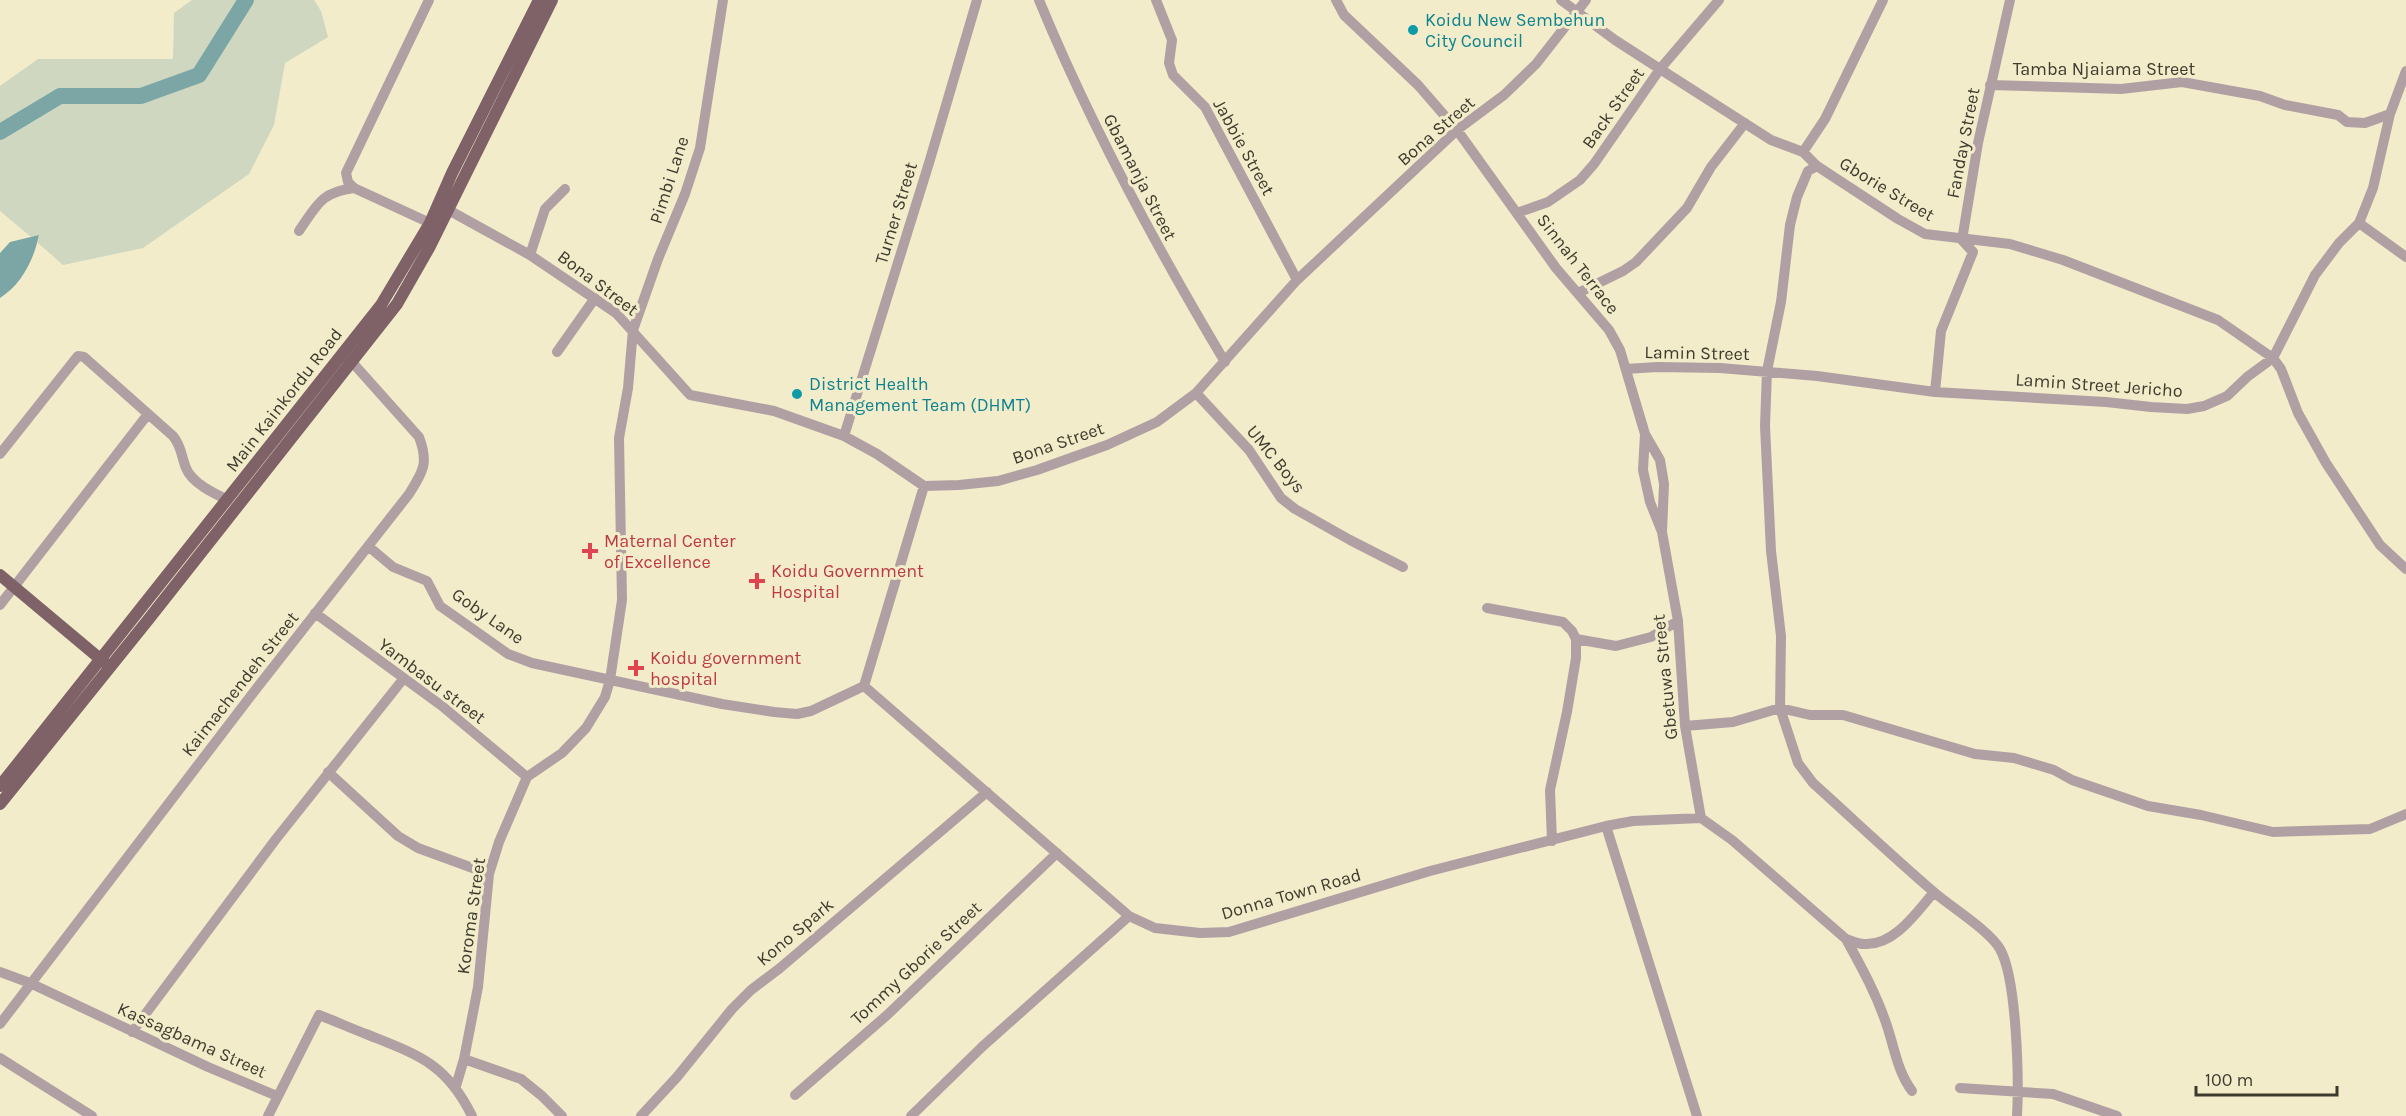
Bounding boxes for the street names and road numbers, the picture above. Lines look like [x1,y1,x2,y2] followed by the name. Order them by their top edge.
[2013,58,2196,80] street label: Tamba Njaiama Street
[1577,63,1649,153] street label: Back Street
[1941,86,1985,200] street label: Fanday Street
[1393,91,1479,171] street label: Bona Street
[1208,95,1280,199] street label: Jabbie Street
[1099,110,1181,244] street label: Gbamanja Street
[644,133,694,227] street label: Pimbi Lane
[1836,152,1939,226] street label: Gborie Street
[870,159,922,267] street label: Turner Street
[1532,209,1624,319] street label: Sinnah Terrace
[553,245,643,321] street label: Bona Street
[221,324,347,476] street label: Main Kainkordu Road
[1644,341,1750,365] street label: Lamin Street
[2015,368,2183,402] street label: Lamin Street Jericho
[1009,417,1107,469] street label: Bona Street
[1242,421,1310,497] street label: UMC Boys
[448,583,528,649] street label: Goby Lane
[177,607,304,761] street label: Kaimachendeh Street
[1647,613,1683,741] street label: Gbetuwa Street
[374,633,490,729] street label: Yambasu street
[452,856,490,976] street label: Koroma Street
[1218,863,1364,925] street label: Donna Town Road
[752,893,838,971] street label: Kono Spark
[846,897,986,1029] street label: Tommy Gborie Street
[114,997,270,1083] street label: Kassagbama Street

